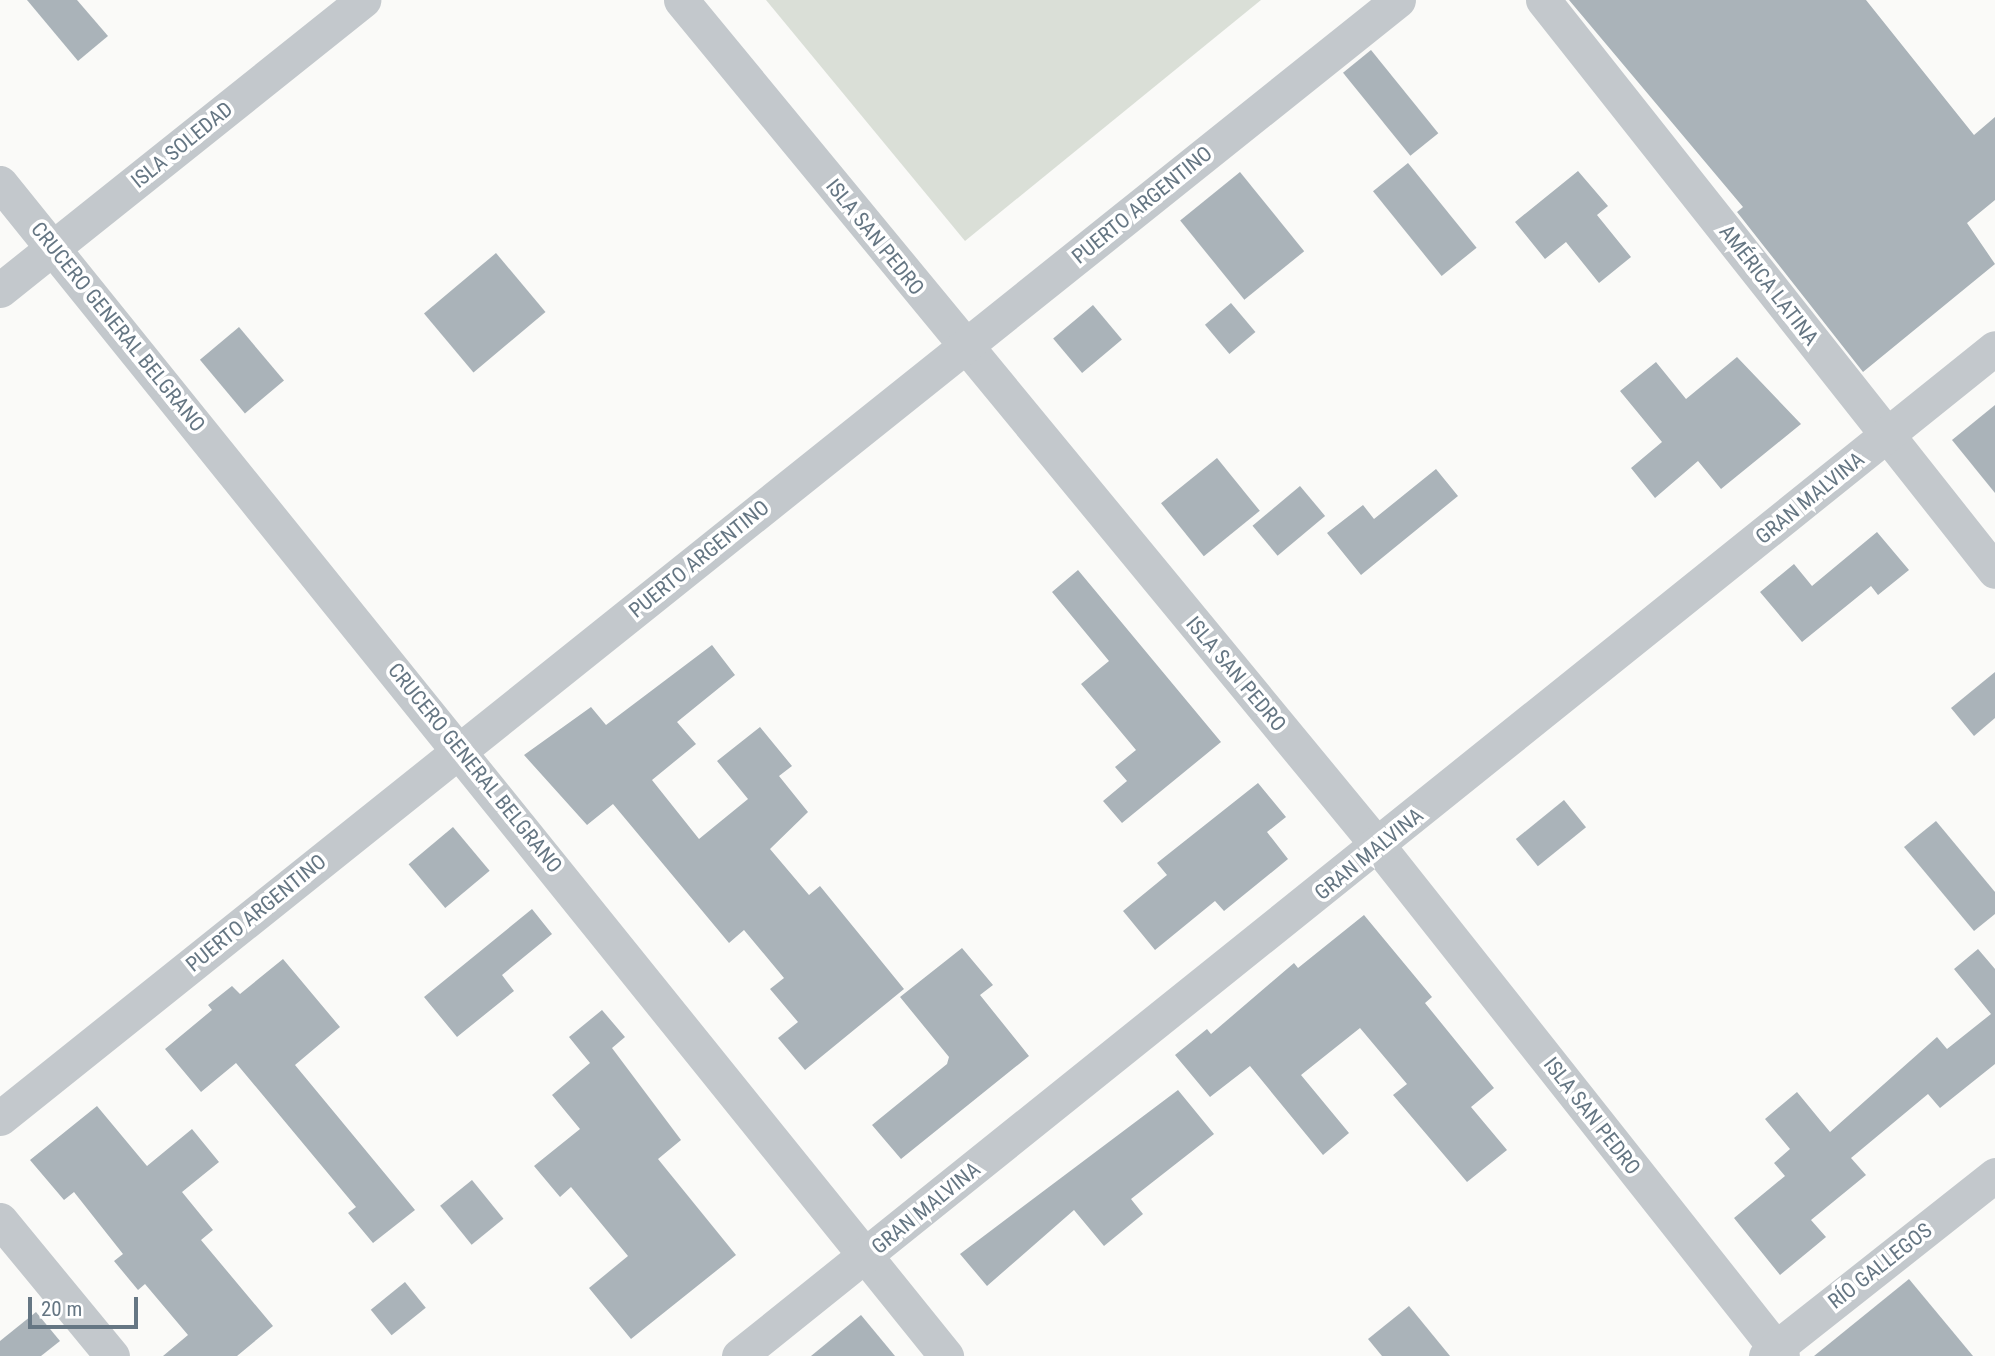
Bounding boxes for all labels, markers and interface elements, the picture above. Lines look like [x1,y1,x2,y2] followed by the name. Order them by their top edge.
[126,96,238,194] street label: ISLA SOLEDAD
[1067,141,1217,269] street label: PUERTO ARGENTINO
[821,174,929,300] street label: ISLA SAN PEDRO
[26,217,210,437] street label: CRUCERO GENERAL BELGRANO
[1714,220,1824,350] street label: AMÉRICA LATINA
[1751,447,1869,549] street label: GRAN MALVINA
[624,495,774,623] street label: PUERTO ARGENTINO
[1181,612,1291,736] street label: ISLA SAN PEDRO
[383,658,567,878] street label: CRUCERO GENERAL BELGRANO
[1310,803,1428,905] street label: GRAN MALVINA
[181,849,331,977] street label: PUERTO ARGENTINO
[1538,1052,1646,1180] street label: ISLA SAN PEDRO
[867,1157,985,1259] street label: GRAN MALVINA
[1823,1218,1937,1314] street label: RÍO GALLEGOS
[32,1282,142,1326] scale bar
[41,1297,82,1321] text: 20 m

